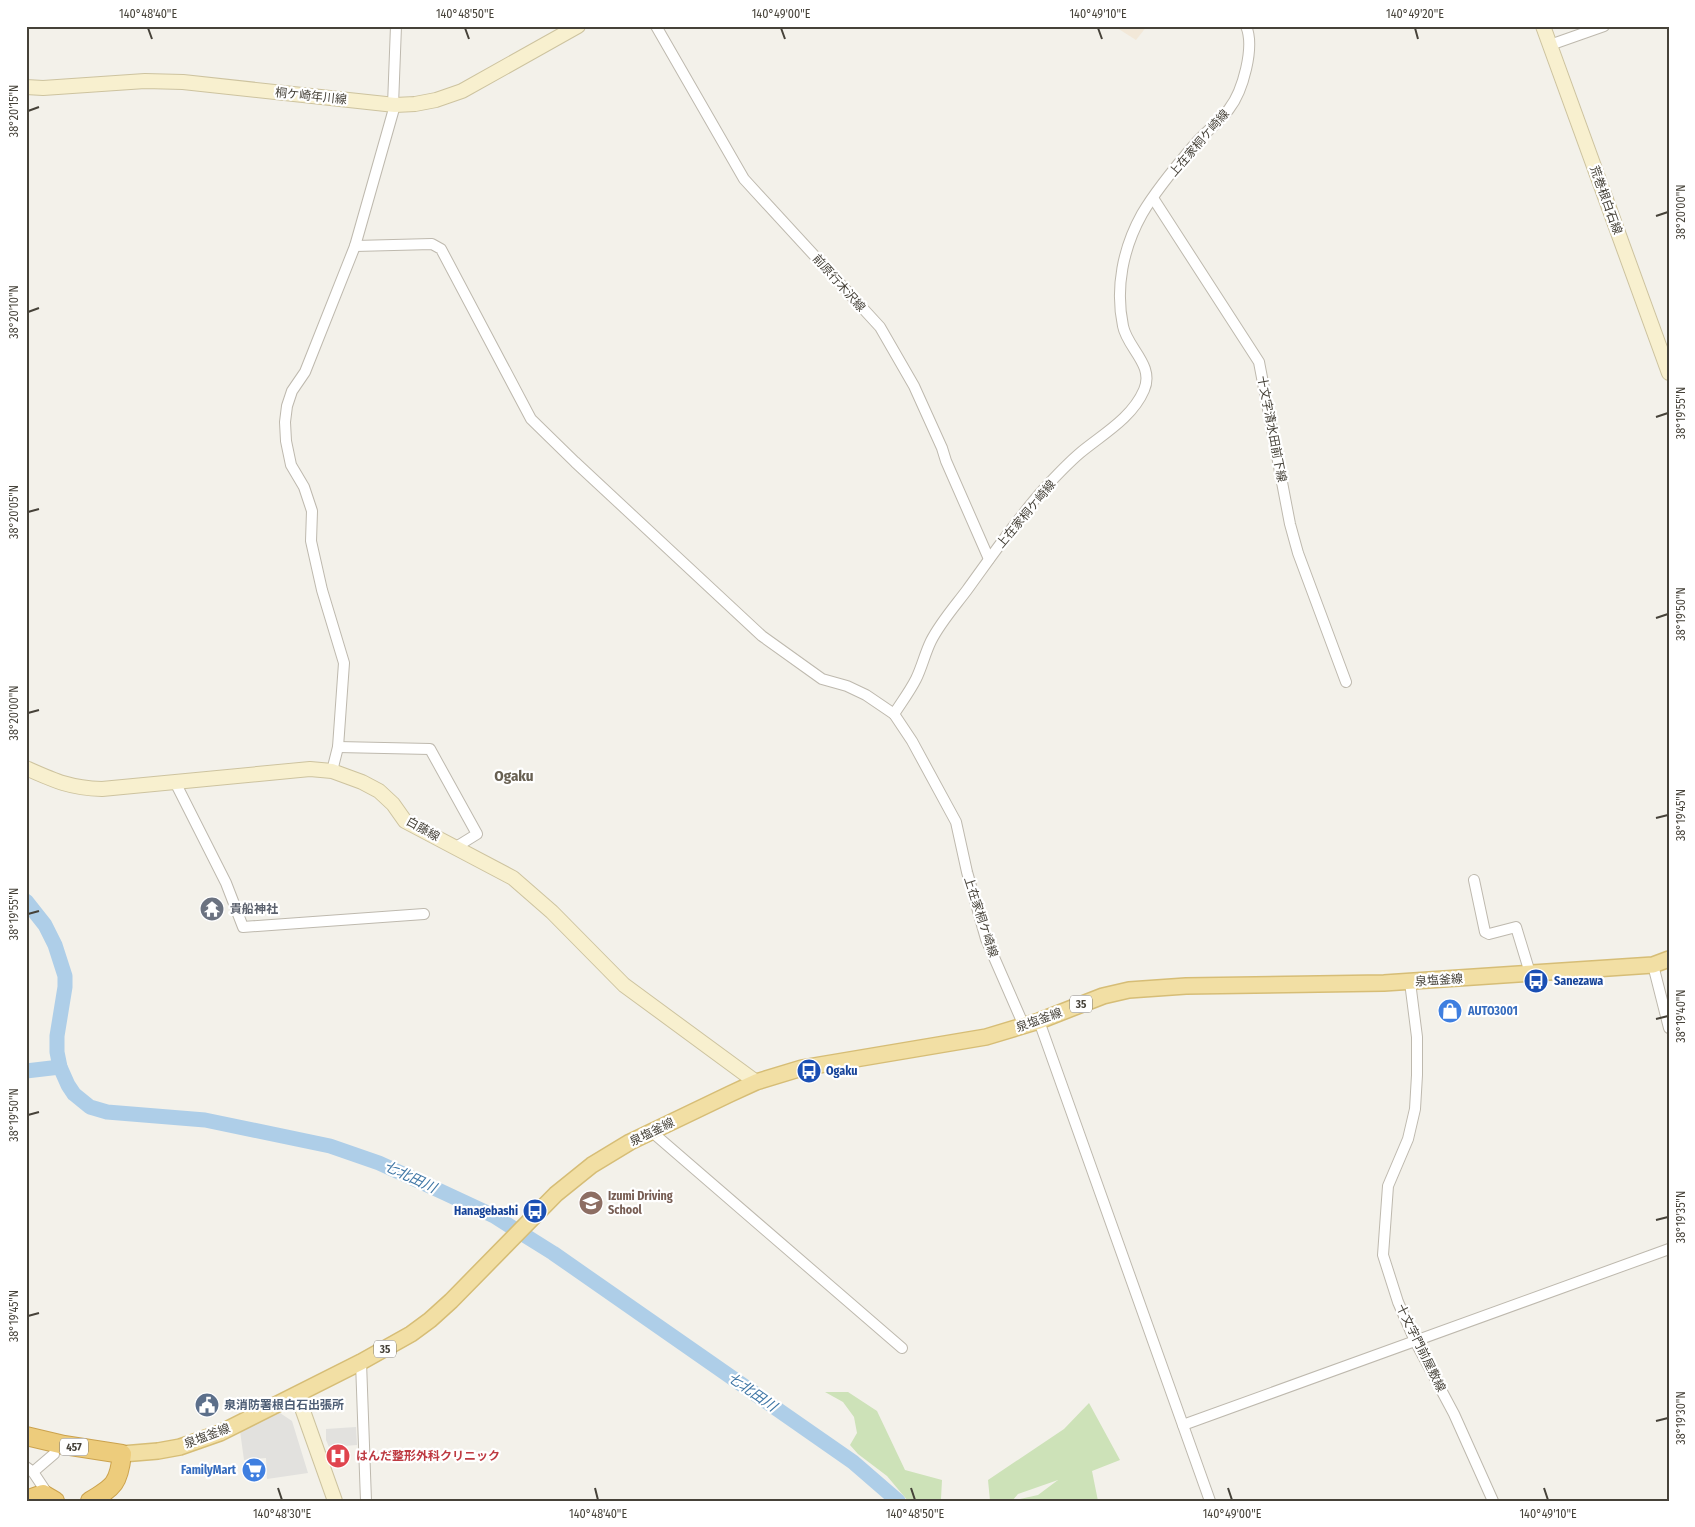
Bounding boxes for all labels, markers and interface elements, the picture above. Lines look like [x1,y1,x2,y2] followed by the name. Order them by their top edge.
[119,7,177,21] text: 140°48'40"E
[436,7,494,21] text: 140°48'50"E
[752,7,811,21] text: 140°49'00"E
[1069,7,1127,21] text: 140°49'10"E
[1386,7,1444,21] text: 140°49'20"E
[7,85,21,137] text: 38°20'15"N
[274,85,348,107] street label: 桐ケ崎年川線
[1166,107,1232,179] street label: 上在家桐ケ崎線
[1587,164,1625,236] street label: 荒巻根白石線
[1674,185,1688,239] text: 38°20'00"N
[810,252,868,314] street label: 前原行木沢線
[7,285,21,339] text: 38°20'10"N
[1255,375,1289,483] street label: 十文字清水田前下線
[1674,387,1688,439] text: 38°19'55"N
[994,477,1058,551] street label: 上在家桐ケ崎線
[7,485,21,539] text: 38°20'05"N
[1674,587,1688,641] text: 38°19'50"N
[7,686,21,740] text: 38°20'00"N
[494,767,534,785] district label: Ogaku
[1674,789,1688,841] text: 38°19'45"N
[404,814,442,844] street label: 白藤線
[961,875,1001,959] street label: 上在家桐ケ崎線
[7,888,21,940] text: 38°19'55"N
[199,896,225,922] temple icon: 貴船神社
[230,902,278,916] place label: 貴船神社
[1523,968,1549,994] bus stop icon: Sanezawa
[1415,971,1463,989] street label: 泉塩釜線
[1554,974,1603,988] place label: Sanezawa
[1674,989,1688,1043] text: 38°19'40"N
[1070,996,1092,1012] road number: 35
[1437,998,1463,1024] shop icon: AUTO3001
[1467,1004,1518,1018] place label: AUTO3001
[1014,1005,1064,1035] street label: 泉塩釜線
[796,1058,822,1084] bus stop icon: Ogaku
[826,1064,857,1078] place label: Ogaku
[7,1088,21,1142] text: 38°19'50"N
[627,1115,677,1149] street label: 泉塩釜線
[381,1157,441,1197] water label: 七北田川
[608,1189,673,1217] place label: Izumi Driving School
[578,1190,604,1216] school or university icon: Izumi Driving School
[1674,1191,1688,1243] text: 38°19'35"N
[522,1198,548,1224] bus stop icon: Hanagebashi
[454,1204,518,1218] place label: Hanagebashi
[7,1290,21,1342] text: 38°19'45"N
[1394,1302,1448,1394] street label: 十文字門前屋敷線
[374,1340,396,1358] road number: 35
[724,1369,781,1416] water label: 七北田川
[1674,1391,1688,1445] text: 38°19'30"N
[194,1392,220,1418] public building icon: 泉消防署根白石出張所
[224,1398,344,1412] place label: 泉消防署根白石出張所
[182,1421,232,1451] street label: 泉塩釜線
[60,1438,88,1455] road number: 457
[325,1443,351,1469] hospital icon: はんだ整形外科クリニック
[356,1449,500,1463] place label: はんだ整形外科クリニック
[241,1457,267,1483] supermarket icon: FamilyMart
[181,1463,237,1477] place label: FamilyMart
[253,1507,311,1521] text: 140°48'30"E
[569,1507,627,1521] text: 140°48'40"E
[886,1507,944,1521] text: 140°48'50"E
[1203,1507,1262,1521] text: 140°49'00"E
[1519,1507,1577,1521] text: 140°49'10"E

